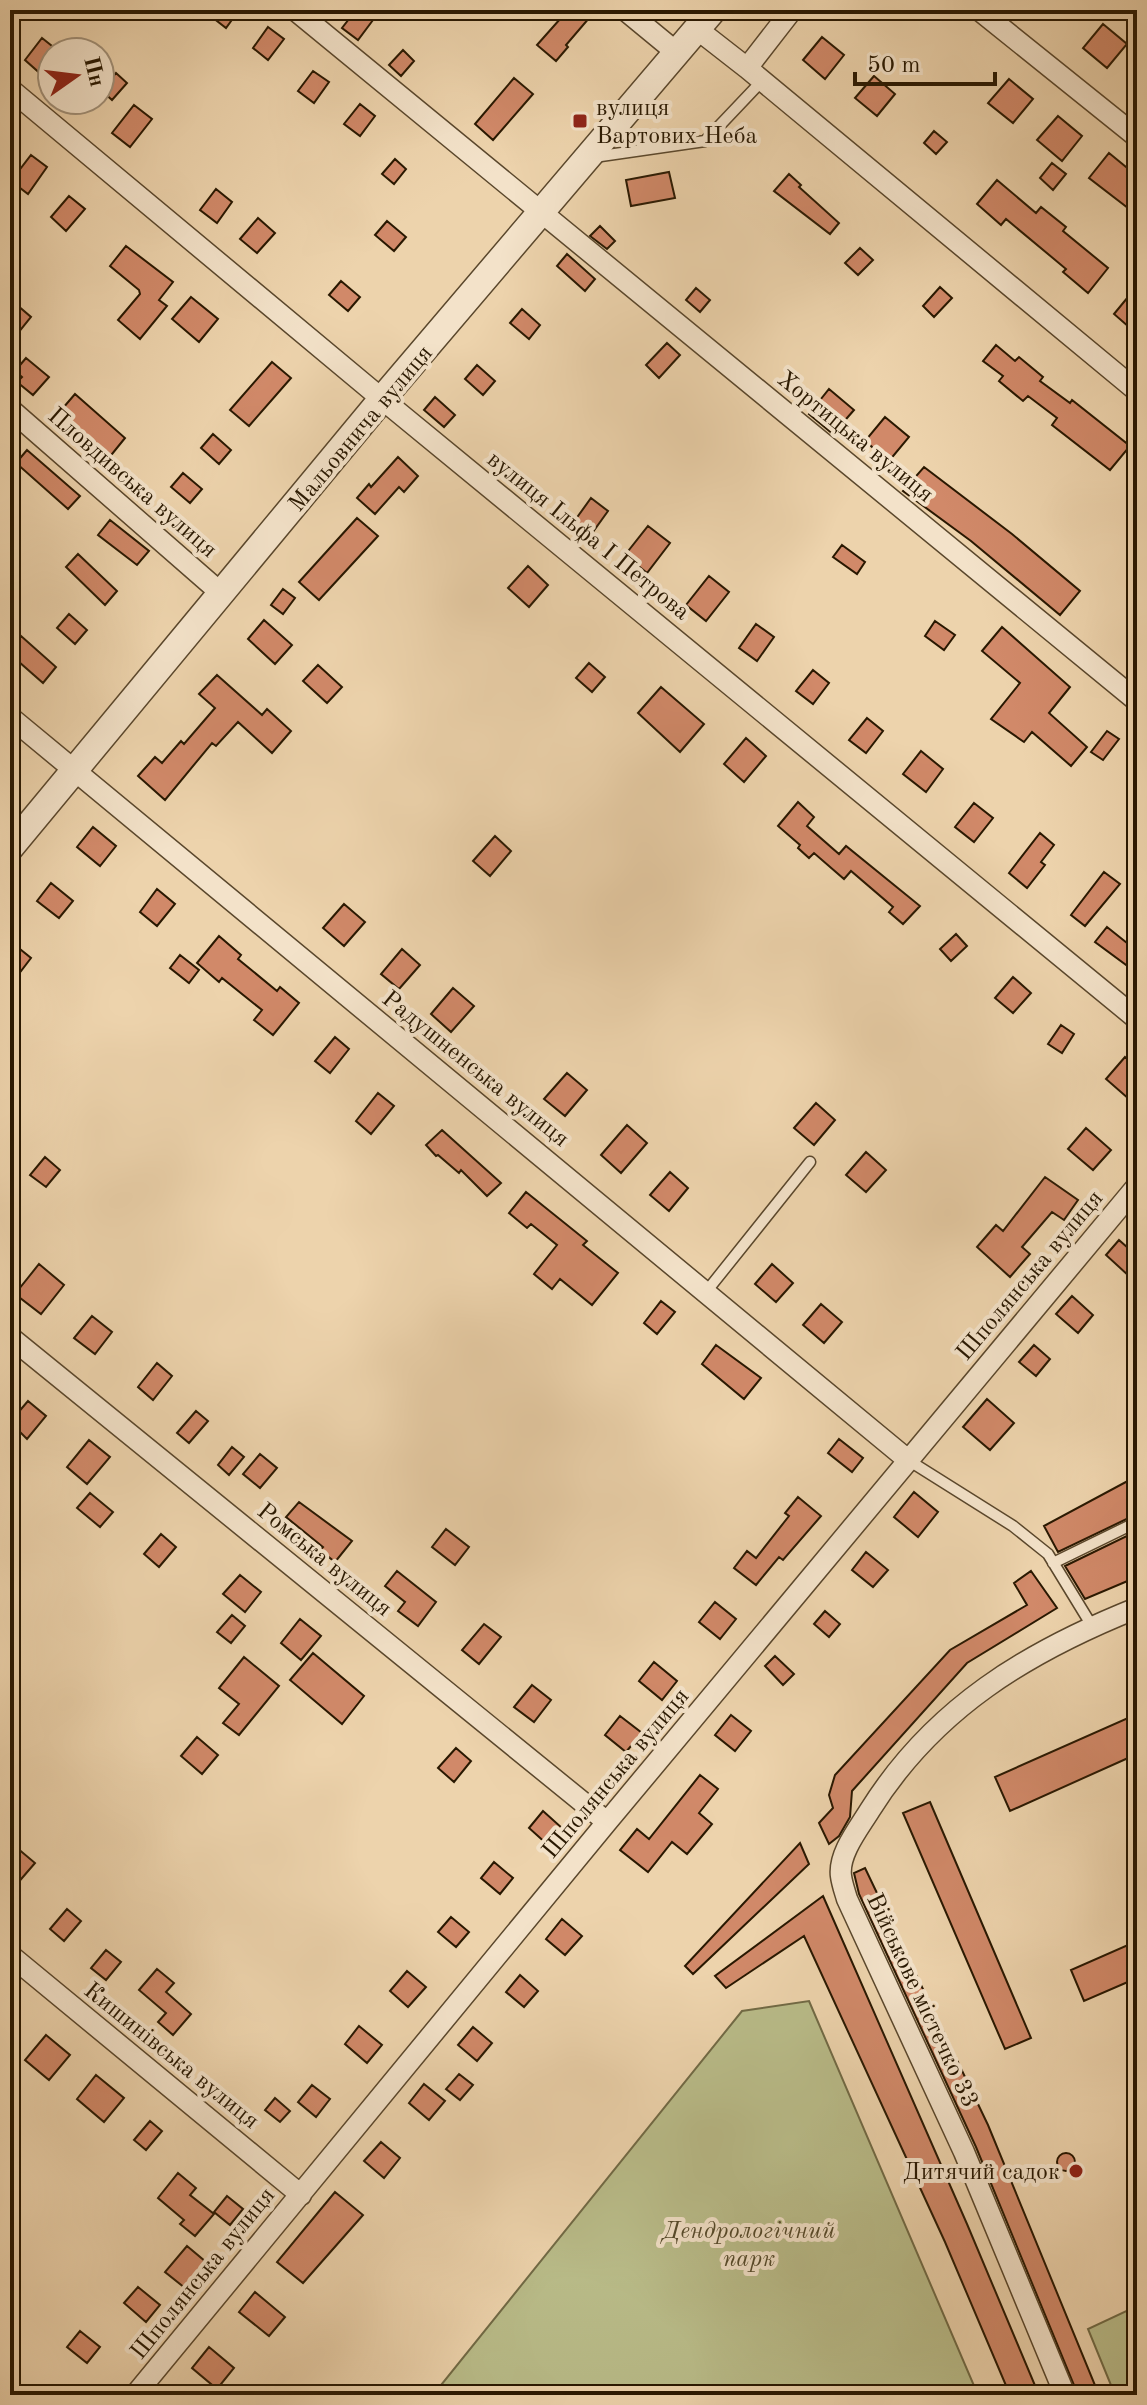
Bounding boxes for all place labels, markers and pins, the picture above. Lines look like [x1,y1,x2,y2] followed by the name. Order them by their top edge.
[596,97,758,149] place label: вулиця Вартових Неба
[571,112,589,130] marker: вулиця Вартових Неба
[903,2161,1060,2185] place label: Дитячий садок
[1067,2162,1085,2180] marker: Дитячий садок

